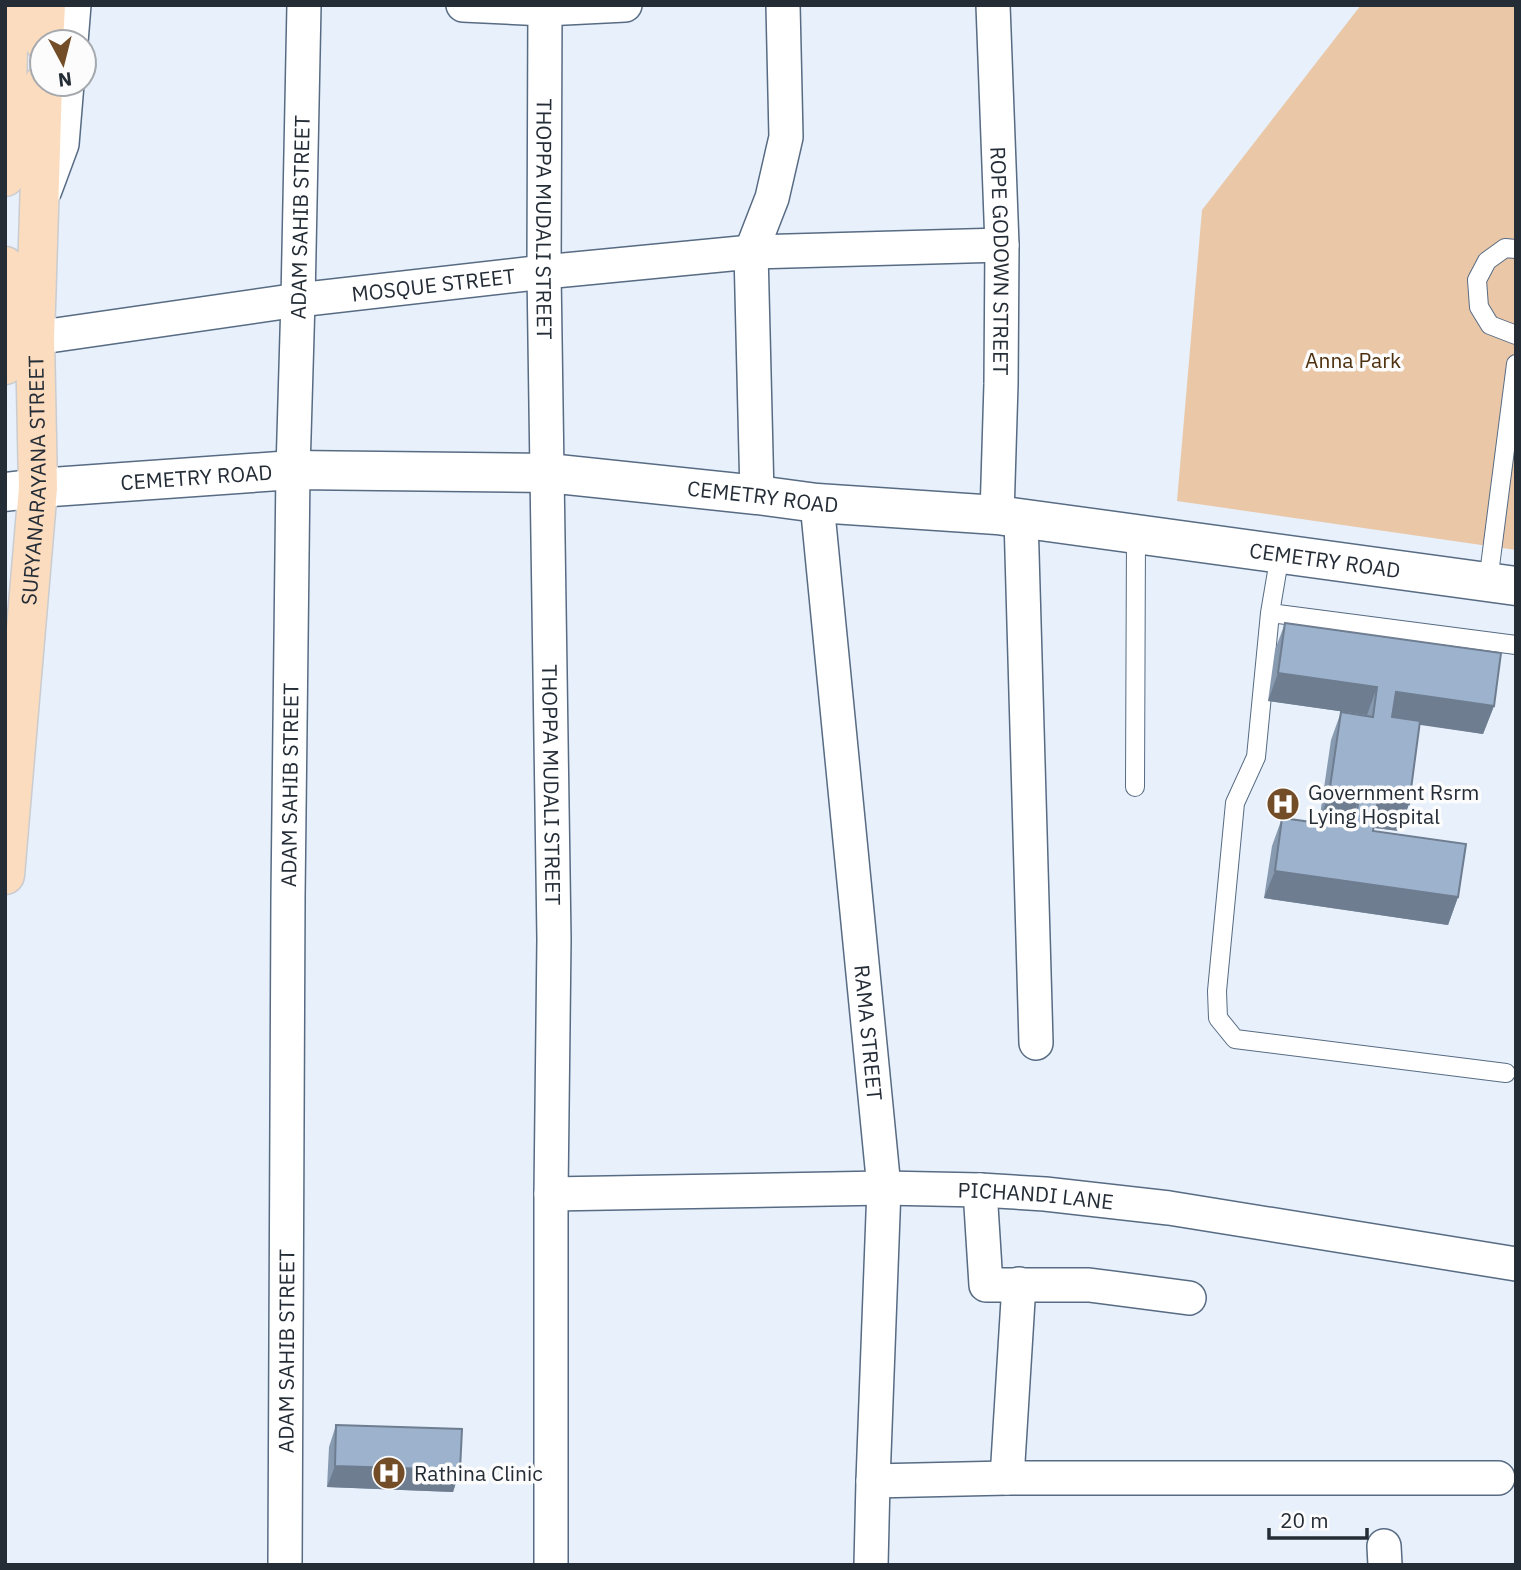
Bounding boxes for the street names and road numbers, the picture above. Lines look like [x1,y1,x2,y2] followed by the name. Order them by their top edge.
[530,98,559,340] street label: THOPPA MUDALI STREET
[283,115,316,320] street label: ADAM SAHIB STREET
[984,146,1016,375] street label: ROPE GODOWN STREET
[350,261,517,308] street label: MOSQUE STREET
[14,355,52,606] street label: SURYANARAYANA STREET
[120,458,273,496] street label: CEMETRY ROAD
[686,474,839,518] street label: CEMETRY ROAD
[1248,536,1402,584] street label: CEMETRY ROAD
[536,664,567,906] street label: THOPPA MUDALI STREET
[274,683,305,887] street label: ADAM SAHIB STREET
[848,963,889,1102] street label: RAMA STREET
[957,1176,1115,1216] street label: PICHANDI LANE
[272,1249,300,1453] street label: ADAM SAHIB STREET

